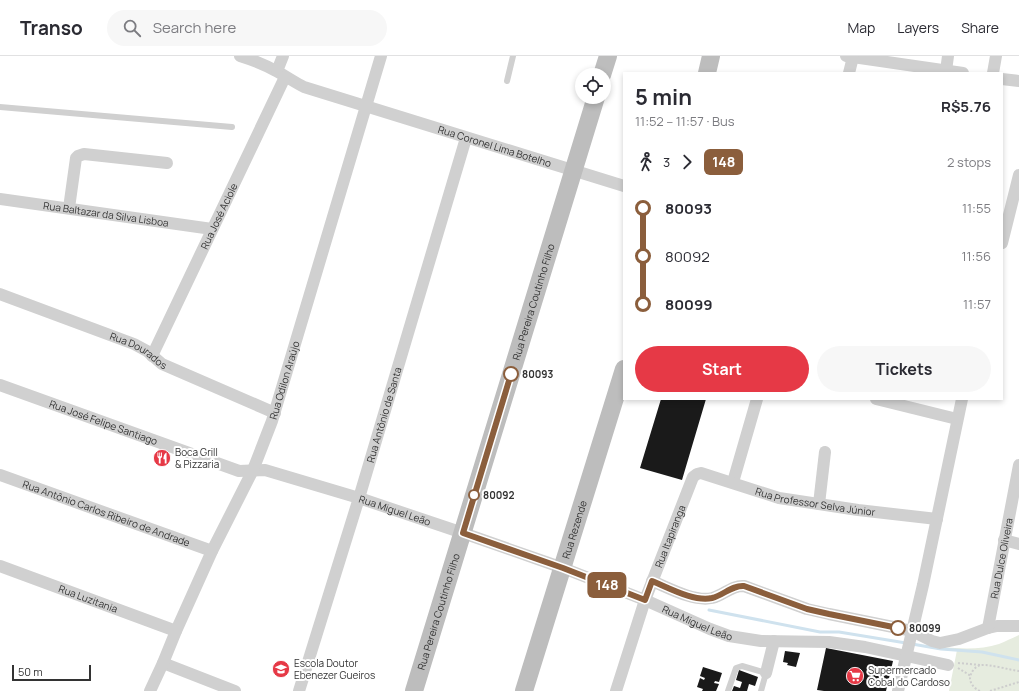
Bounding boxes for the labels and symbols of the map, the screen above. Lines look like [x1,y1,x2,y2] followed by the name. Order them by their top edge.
[436,122,553,170] street label: Rua Coronel Lima Botelho
[197,181,241,251] street label: Rua José Aciole
[42,198,170,230] street label: Rua Baltazar da Silva Lisboa
[509,242,558,362] street label: Rua Pereira Coutinho Filho
[108,329,169,372] street label: Rua Dourados
[266,339,303,421] street label: Rua Odilon Araújo
[363,365,405,464] street label: Rua Antônio de Santa
[503,366,519,382] marker: 80093
[522,367,554,381] place label: 80093
[47,396,160,448] street label: Rua José Felipe Santiago
[175,445,219,471] place label: Boca Grill & Pizzaria
[152,448,172,468] restaurant icon: Boca Grill & Pizzaria
[21,477,192,550] street label: Rua Antônio Carlos Ribeiro de Andrade
[754,484,876,519] street label: Rua Professor Selva Júnior
[483,488,515,502] place label: 80092
[468,489,480,501] marker: 80092
[357,491,433,529] street label: Rua Miguel Leão
[558,499,590,560] street label: Rua Rezende
[651,503,688,570] street label: Rua Itapiranga
[987,517,1016,600] street label: Rua Dulce Oliveira
[414,552,463,672] street label: Rua Pereira Coutinho Filho
[584,572,630,598] line badge: 148
[57,581,120,616] street label: Rua Luzitania
[660,602,733,643] street label: Rua Miguel Leão
[890,620,906,636] marker: 80099
[909,621,941,635] place label: 80099
[294,656,375,682] place label: Escola Doutor Ebenezer Gueiros
[271,659,291,679] school or university icon: Escola Doutor Ebenezer Gueiros
[12,663,91,682] scale bar
[868,663,950,689] place label: Supermercado Cobal do Cardoso
[845,666,865,686] supermarket icon: Supermercado Cobal do Cardoso

